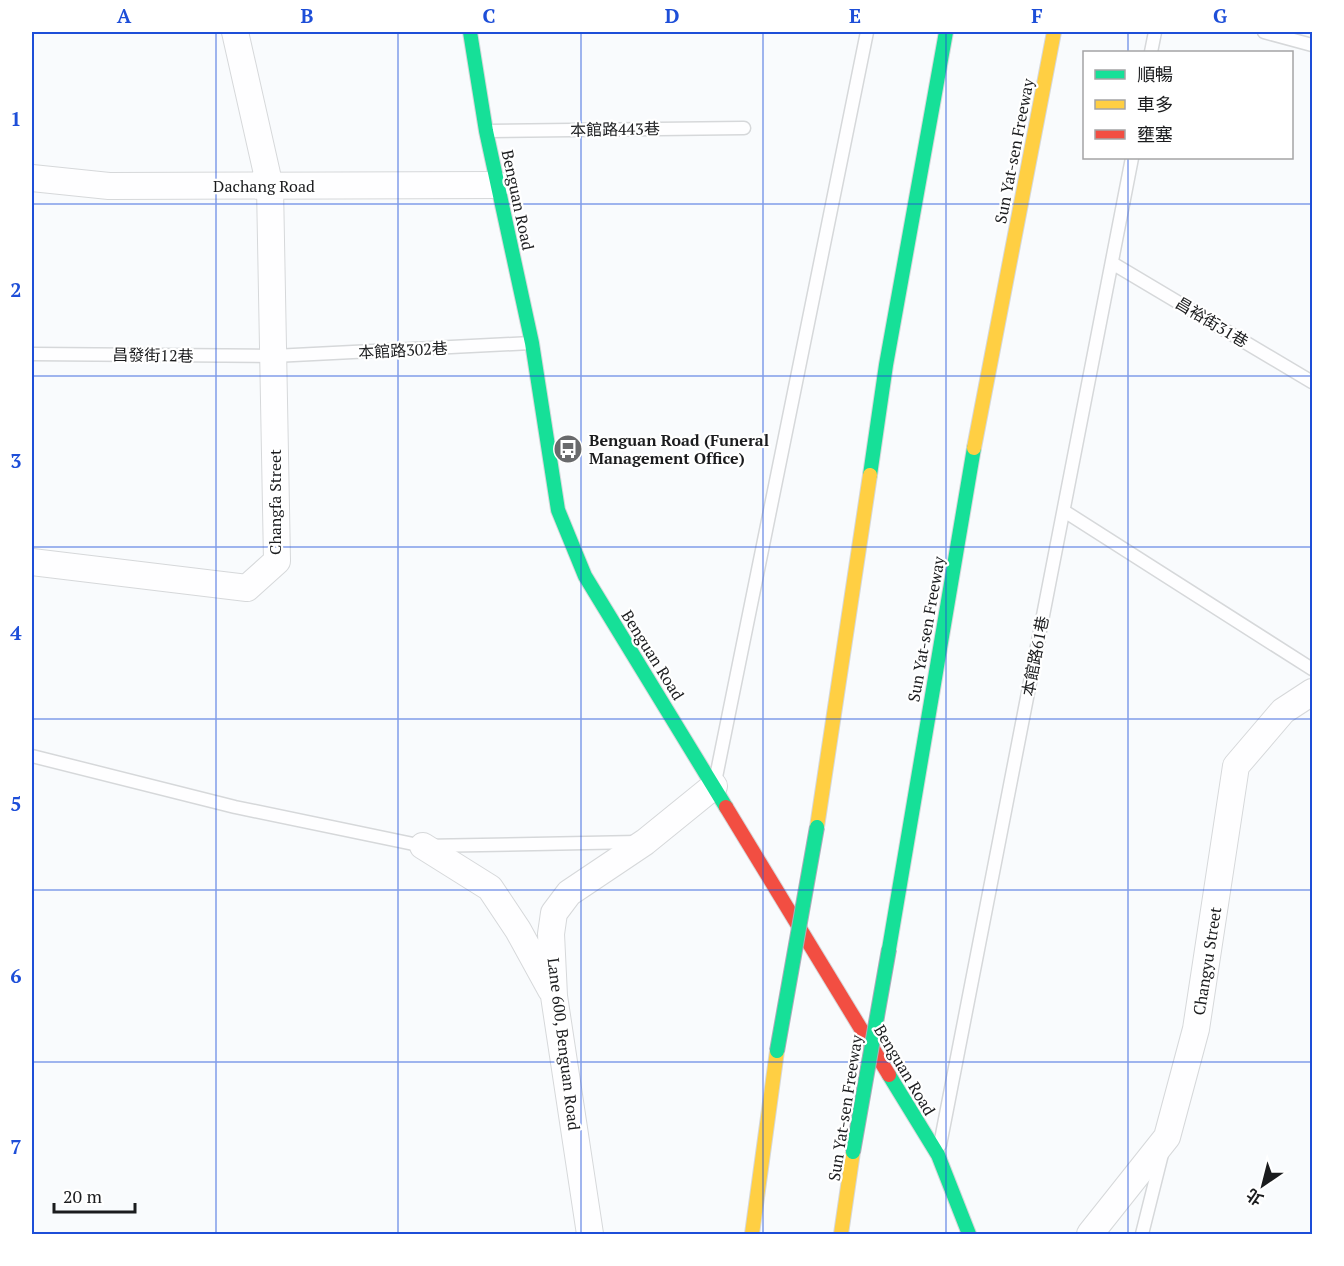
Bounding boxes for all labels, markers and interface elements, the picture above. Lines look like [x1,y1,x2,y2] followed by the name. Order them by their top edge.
[117,2,132,29] text: A
[301,2,314,29] text: B
[482,2,496,29] text: C
[665,2,679,29] text: D
[849,2,861,29] text: E
[1031,2,1043,29] text: F
[1213,2,1227,29] text: G
[1083,51,1293,159] legend
[1137,62,1173,86] text: 順暢
[989,76,1039,225] street label: Sun Yat-sen Freeway
[1137,92,1173,116] text: 車多
[10,105,22,132] text: 1
[570,117,660,141] street label: 本館路443巷
[1137,122,1173,146] text: 壅塞
[497,148,539,252] street label: Benguan Road
[213,175,315,197] street label: Dachang Road
[10,276,22,303] text: 2
[1172,292,1252,352] street label: 昌裕街31巷
[358,337,448,363] street label: 本館路302巷
[112,343,194,367] street label: 昌發街12巷
[589,429,769,469] place label: Benguan Road (Funeral Management Office)
[552,433,584,465] bus stop icon: Benguan Road (Funeral Management Office)
[10,447,22,474] text: 3
[264,449,286,555] street label: Changfa Street
[902,554,950,704] street label: Sun Yat-sen Freeway
[617,606,689,704] street label: Benguan Road
[1016,614,1054,698] street label: 本館路61巷
[10,619,22,646] text: 4
[10,790,22,817] text: 5
[1188,905,1226,1017] street label: Changyu Street
[542,956,586,1132] street label: Lane 600, Benguan Road
[10,962,22,989] text: 6
[869,1021,941,1120] street label: Benguan Road
[823,1033,868,1183] street label: Sun Yat-sen Freeway
[10,1133,22,1160] text: 7
[1233,1155,1293,1215] north arrow
[54,1176,135,1214] scale bar
[63,1184,103,1208] text: 20 m
[1242,1184,1267,1211] text: 北

